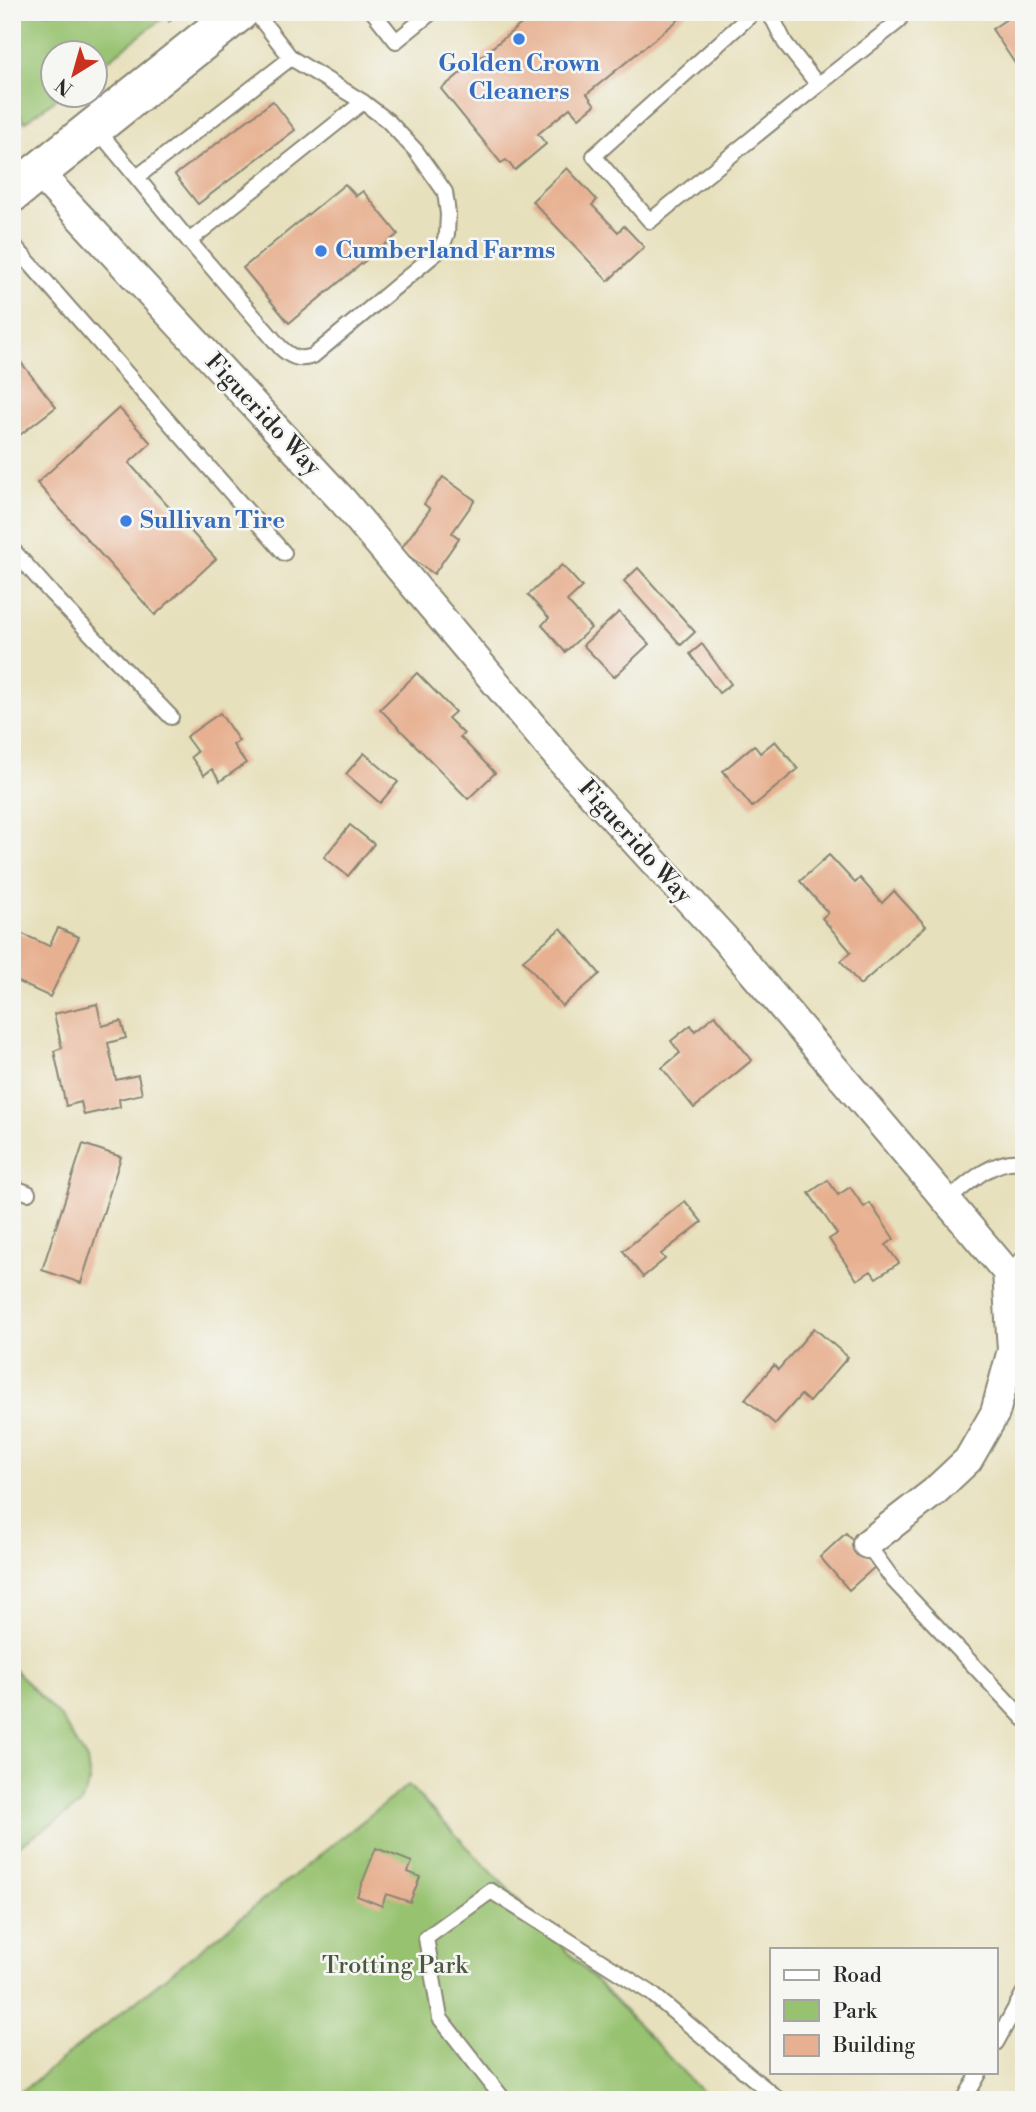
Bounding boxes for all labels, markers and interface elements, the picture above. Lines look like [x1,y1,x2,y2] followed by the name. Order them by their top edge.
[511,31,527,47] marker: Golden Crown Cleaners
[38,38,108,108] north arrow
[438,49,600,107] place label: Golden Crown Cleaners
[51,73,78,101] text: N
[335,236,555,266] place label: Cumberland Farms
[313,243,329,259] marker: Cumberland Farms
[199,348,328,483] street label: Figuerido Way
[140,506,285,536] place label: Sullivan Tire
[118,513,134,529] marker: Sullivan Tire
[572,774,699,910] street label: Figuerido Way
[770,1948,998,2074] legend
[322,1951,469,1981] park label: Trotting Park
[833,1963,882,1989] text: Road
[833,1999,878,2025] text: Park
[832,2033,915,2059] text: Building

